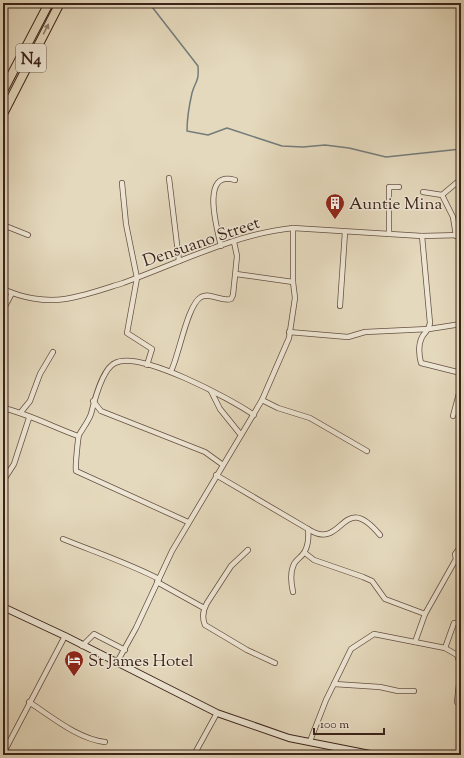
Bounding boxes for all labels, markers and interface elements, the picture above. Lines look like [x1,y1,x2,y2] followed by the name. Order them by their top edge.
[43,23,49,35] one-way arrow
[16,44,46,72] road number: N4
[324,192,346,220] building icon: Auntie Mina
[349,193,442,217] place label: Auntie Mina
[140,212,264,274] street label: Densuano Street
[63,649,85,677] hotel icon: St James Hotel
[88,650,194,674] place label: St James Hotel
[314,710,384,736] scale bar
[320,716,349,734] text: 100 m

